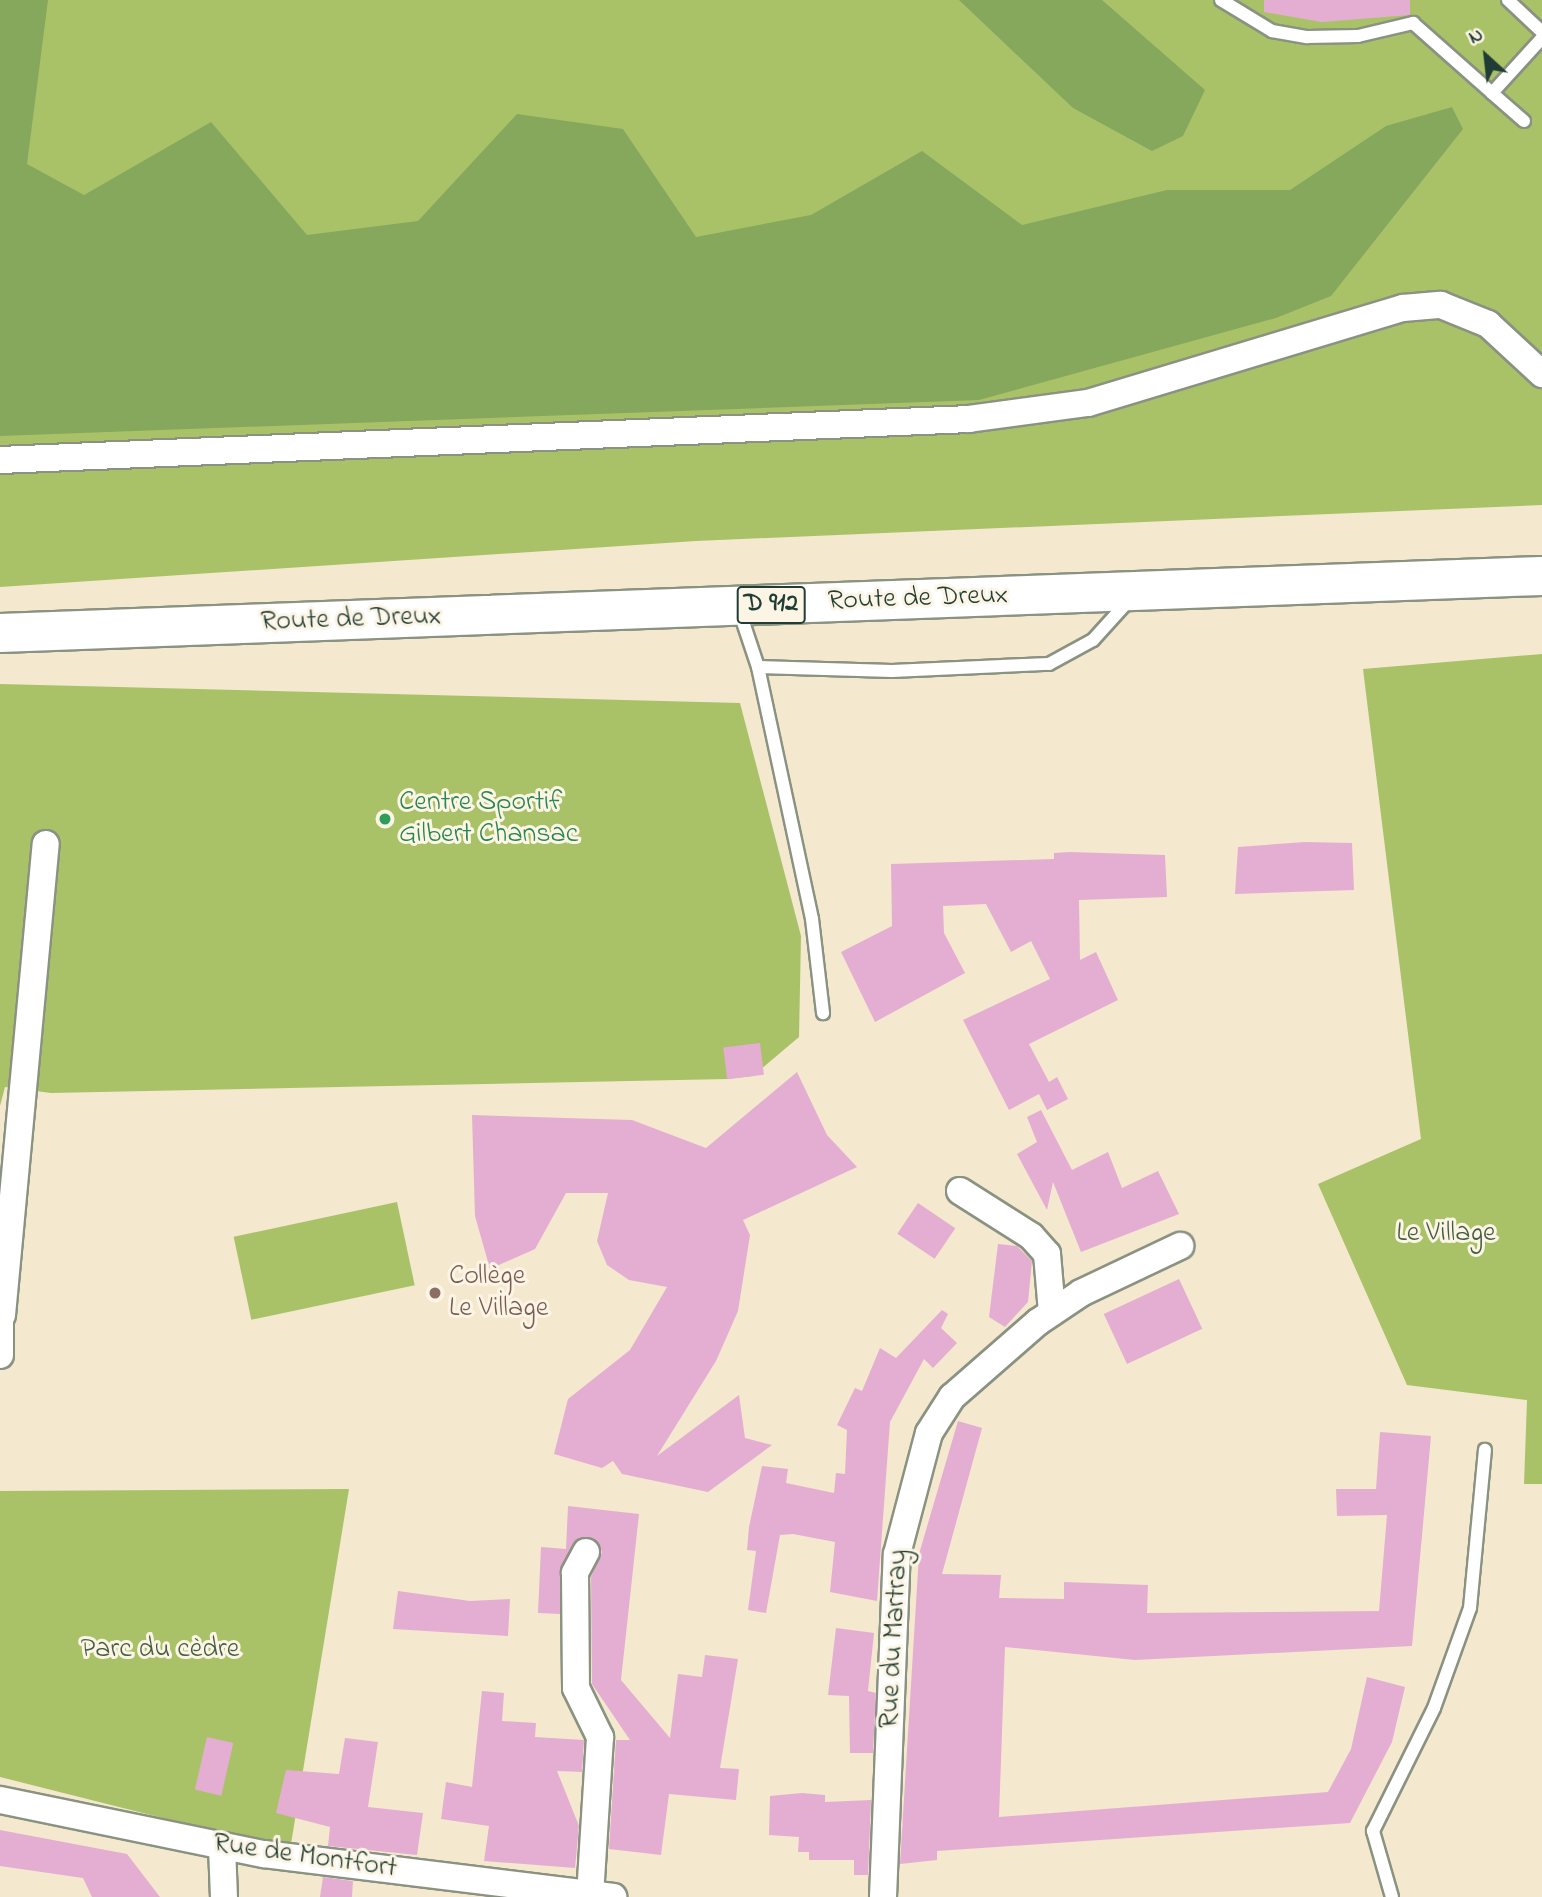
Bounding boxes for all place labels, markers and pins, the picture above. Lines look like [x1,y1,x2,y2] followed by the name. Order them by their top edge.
[399,786,578,852] place label: Centre Sportif Gilbert Chansac
[377,811,393,827] marker: Centre Sportif Gilbert Chansac
[449,1260,548,1326] place label: Collège Le Village
[427,1285,443,1301] marker: Collège Le Village

